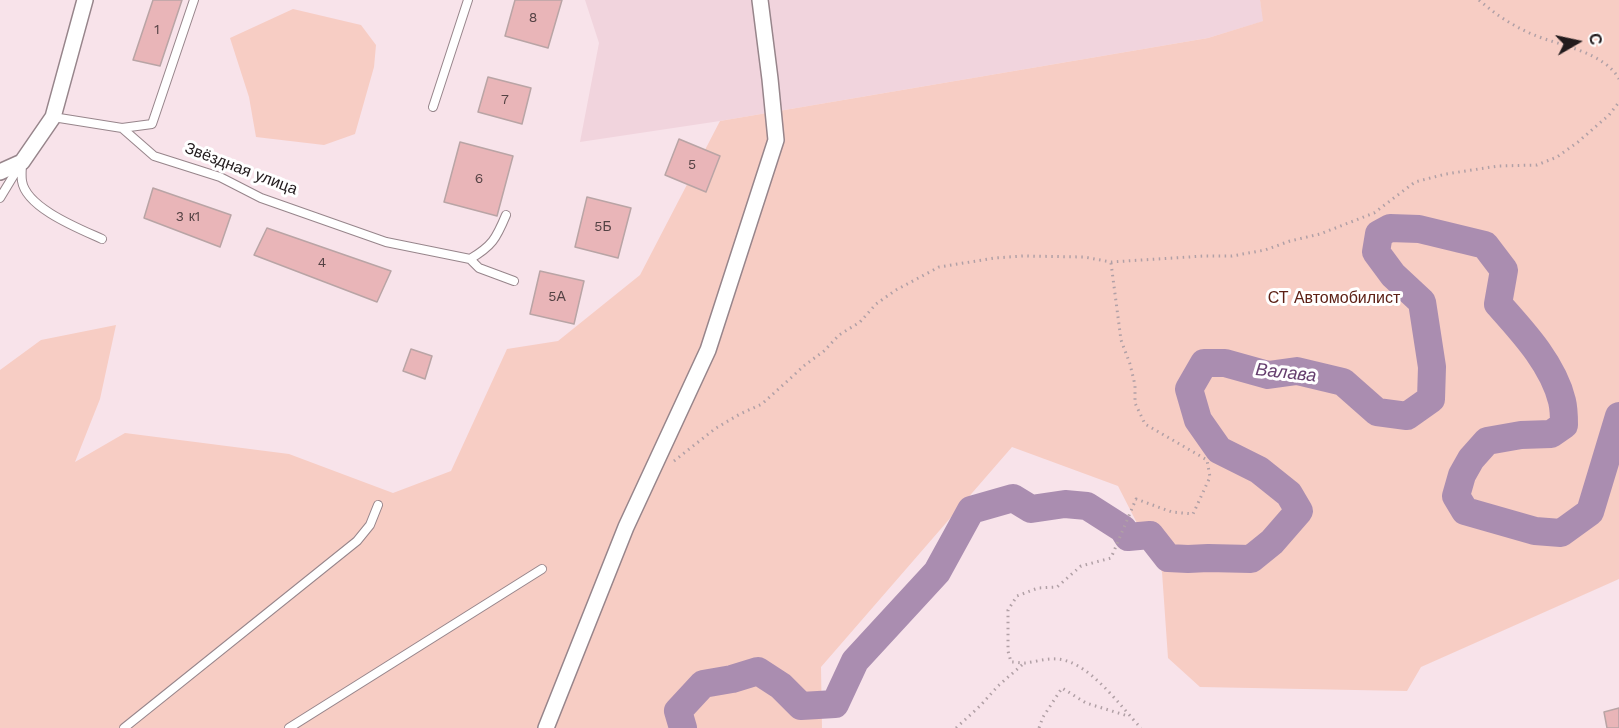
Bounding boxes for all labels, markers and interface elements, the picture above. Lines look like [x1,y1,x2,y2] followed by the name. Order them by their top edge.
[529,10,537,26] house number: 8
[1547,12,1607,72] north arrow
[154,22,160,38] house number: 1
[1585,32,1606,46] text: С
[501,92,509,108] house number: 7
[182,139,300,199] street label: Звёздная улица
[688,157,696,173] house number: 5
[475,171,483,187] house number: 6
[176,209,200,225] house number: 3 к1
[594,219,612,235] house number: 5Б
[318,255,326,271] house number: 4
[1268,288,1400,308] park label: СТ Автомобилист
[548,289,566,305] house number: 5А
[1255,359,1317,387] water label: Валава

